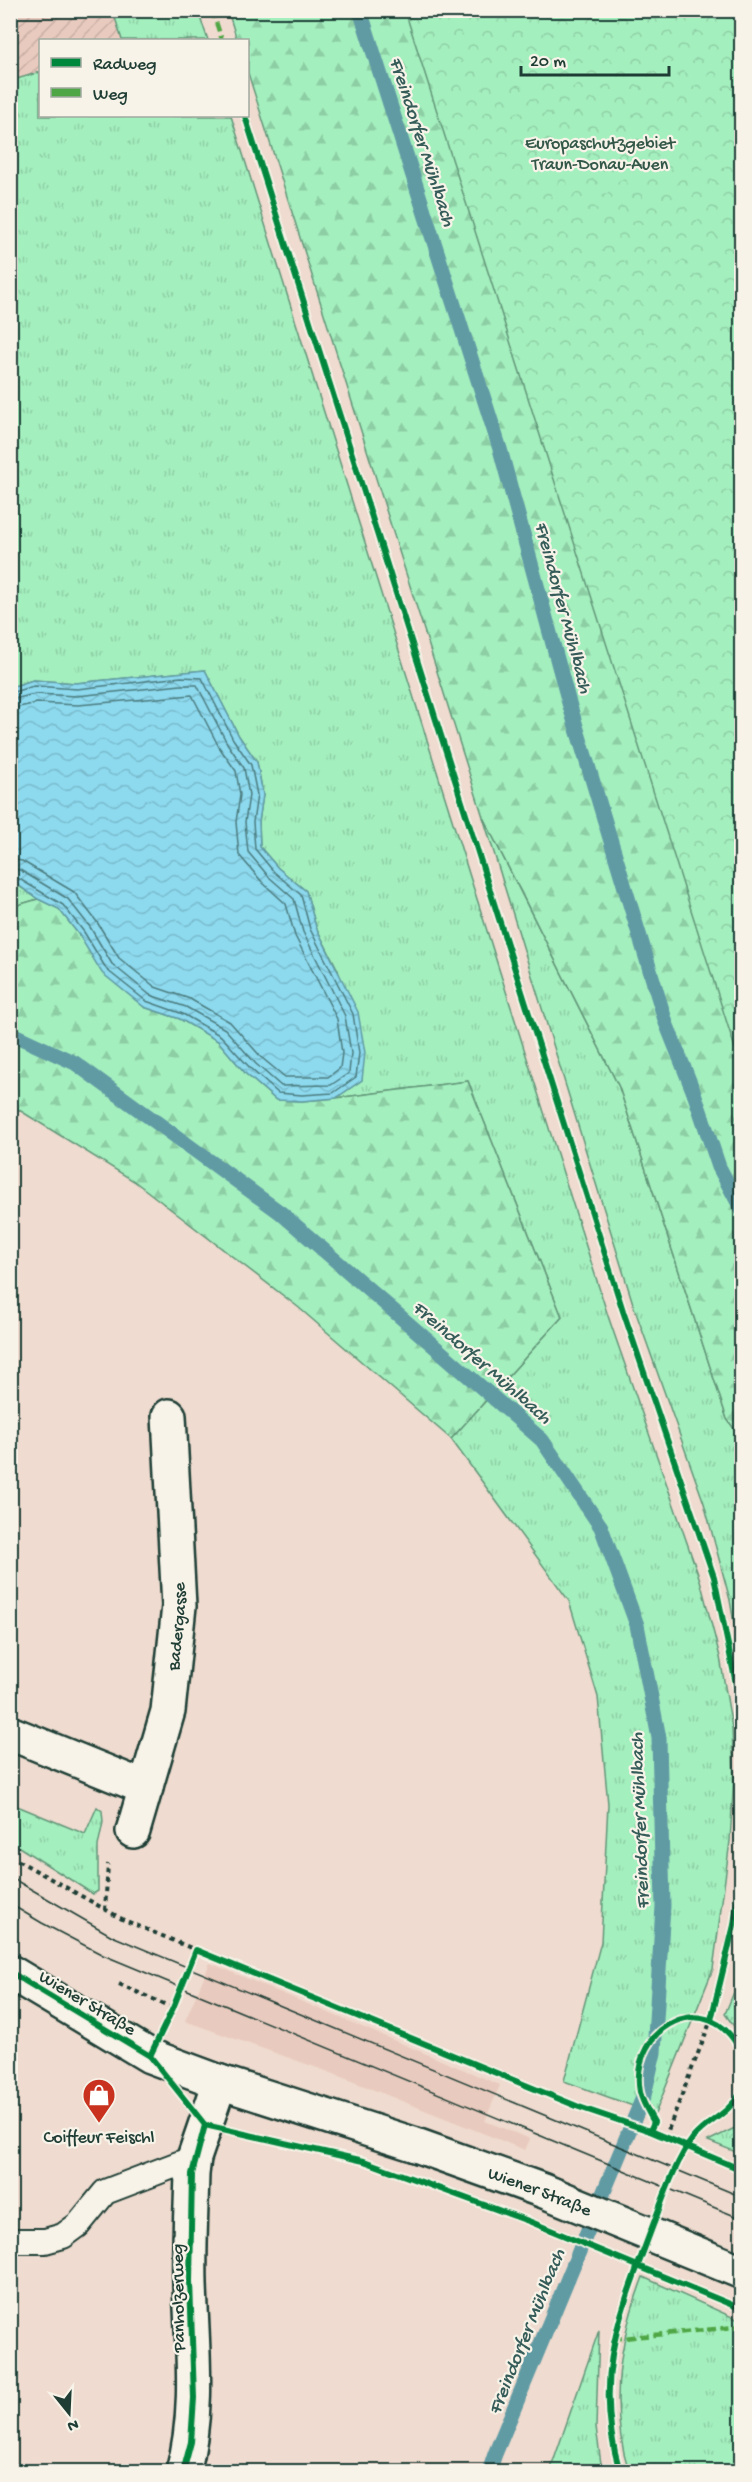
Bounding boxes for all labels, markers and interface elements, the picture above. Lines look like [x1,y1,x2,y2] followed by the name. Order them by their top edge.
[39,39,249,117] legend
[521,39,670,77] scale bar
[530,52,566,73] text: 20 m
[93,55,156,76] text: Radweg
[382,55,459,230] water label: Freindorfer Mühlbach
[93,85,128,106] text: Weg
[525,134,677,176] park label: Europaschutzgebiet Traun-Donau-Auen
[528,520,596,696] water label: Freindorfer Mühlbach
[407,1297,555,1430] water label: Freindorfer Mühlbach
[164,1581,192,1673] street label: Badergasse
[627,1732,656,1909] water label: Freindorfer Mühlbach
[34,1967,140,2042] street label: Wiener Straße
[81,2077,117,2124] shop icon: Coiffeur Feischl
[43,2128,155,2149] place label: Coiffeur Feischl
[485,2164,595,2223] street label: Wiener Straße
[168,2244,191,2353] street label: Panholzerweg
[485,2246,572,2418] water label: Freindorfer Mühlbach
[39,2383,99,2443] north arrow
[64,2413,80,2435] text: N

